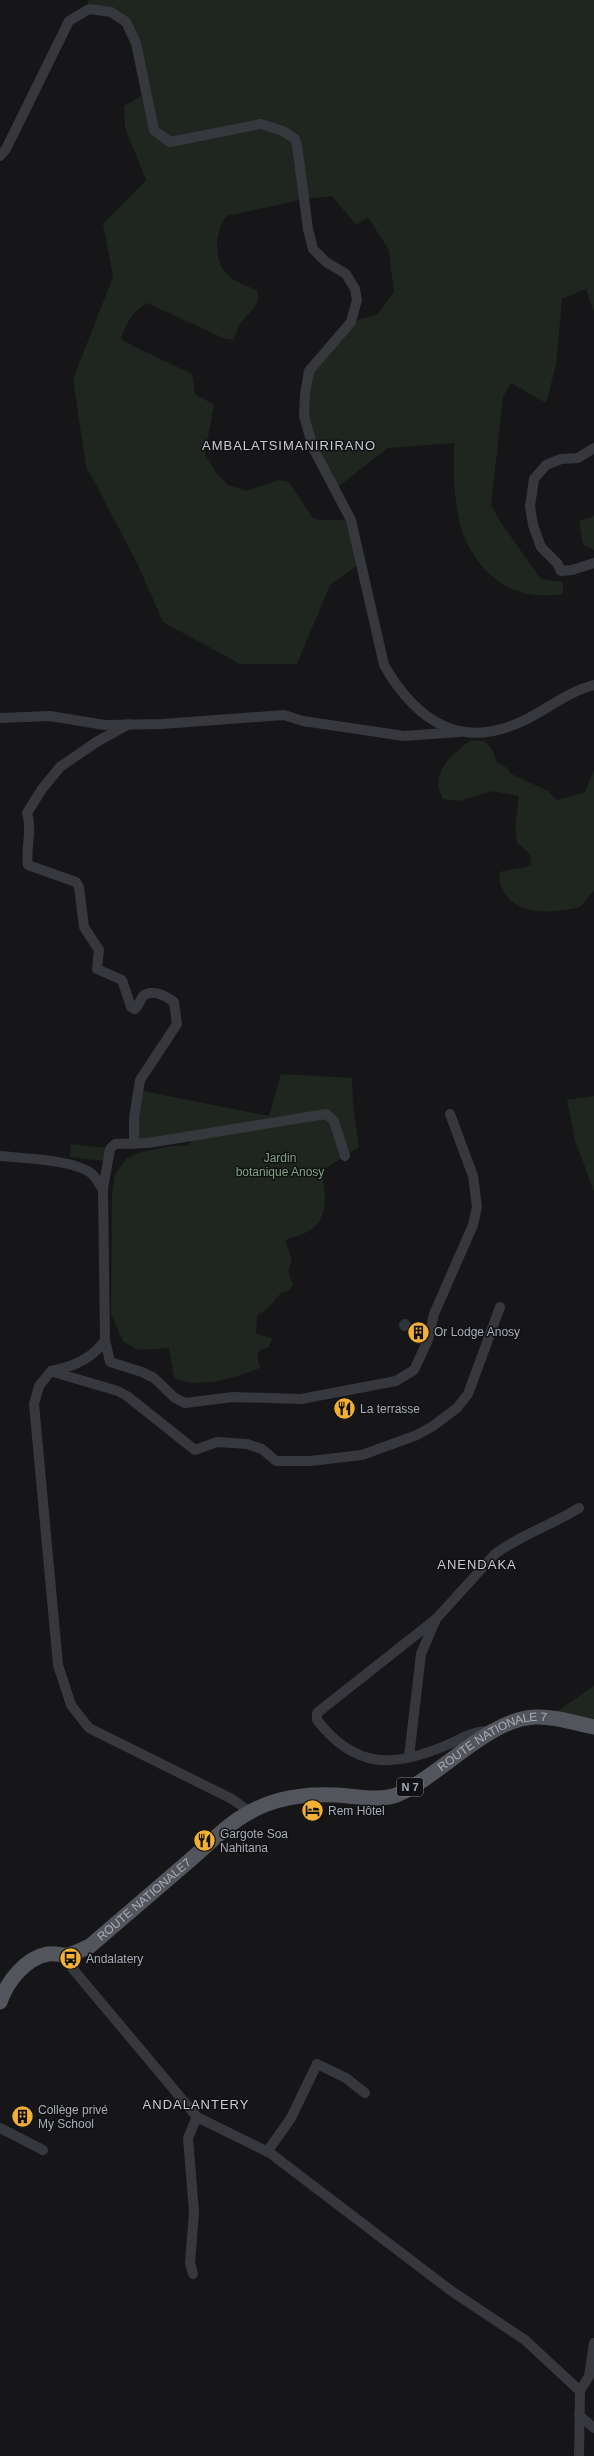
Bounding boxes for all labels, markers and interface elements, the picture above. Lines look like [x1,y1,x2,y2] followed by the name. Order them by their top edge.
[202,438,376,453] district label: AMBALATSIMANIRIRANO
[236,1151,324,1179] park label: Jardin botanique Anosy
[406,1319,432,1345] building icon: Or Lodge Anosy
[434,1325,520,1339] place label: Or Lodge Anosy
[331,1396,357,1422] restaurant icon: La terrasse
[360,1402,420,1416] place label: La terrasse
[437,1557,517,1572] district label: ANENDAKA
[435,1710,548,1774] street label: ROUTE NATIONALE 7
[397,1778,423,1796] road number: N 7
[299,1798,325,1824] hotel icon: Rem Hôtel
[328,1804,385,1818] place label: Rem Hôtel
[220,1827,288,1855] place label: Gargote Soa Nahitana
[191,1828,217,1854] restaurant icon: Gargote Soa Nahitana
[94,1855,194,1944] street label: ROUTE NATIONALE7
[57,1946,83,1972] bus stop icon: Andalatery
[86,1952,143,1966] place label: Andalatery
[143,2097,249,2112] district label: ANDALANTERY
[38,2103,108,2131] place label: Collège privé My School
[9,2104,35,2130] building icon: Collège privé My School

